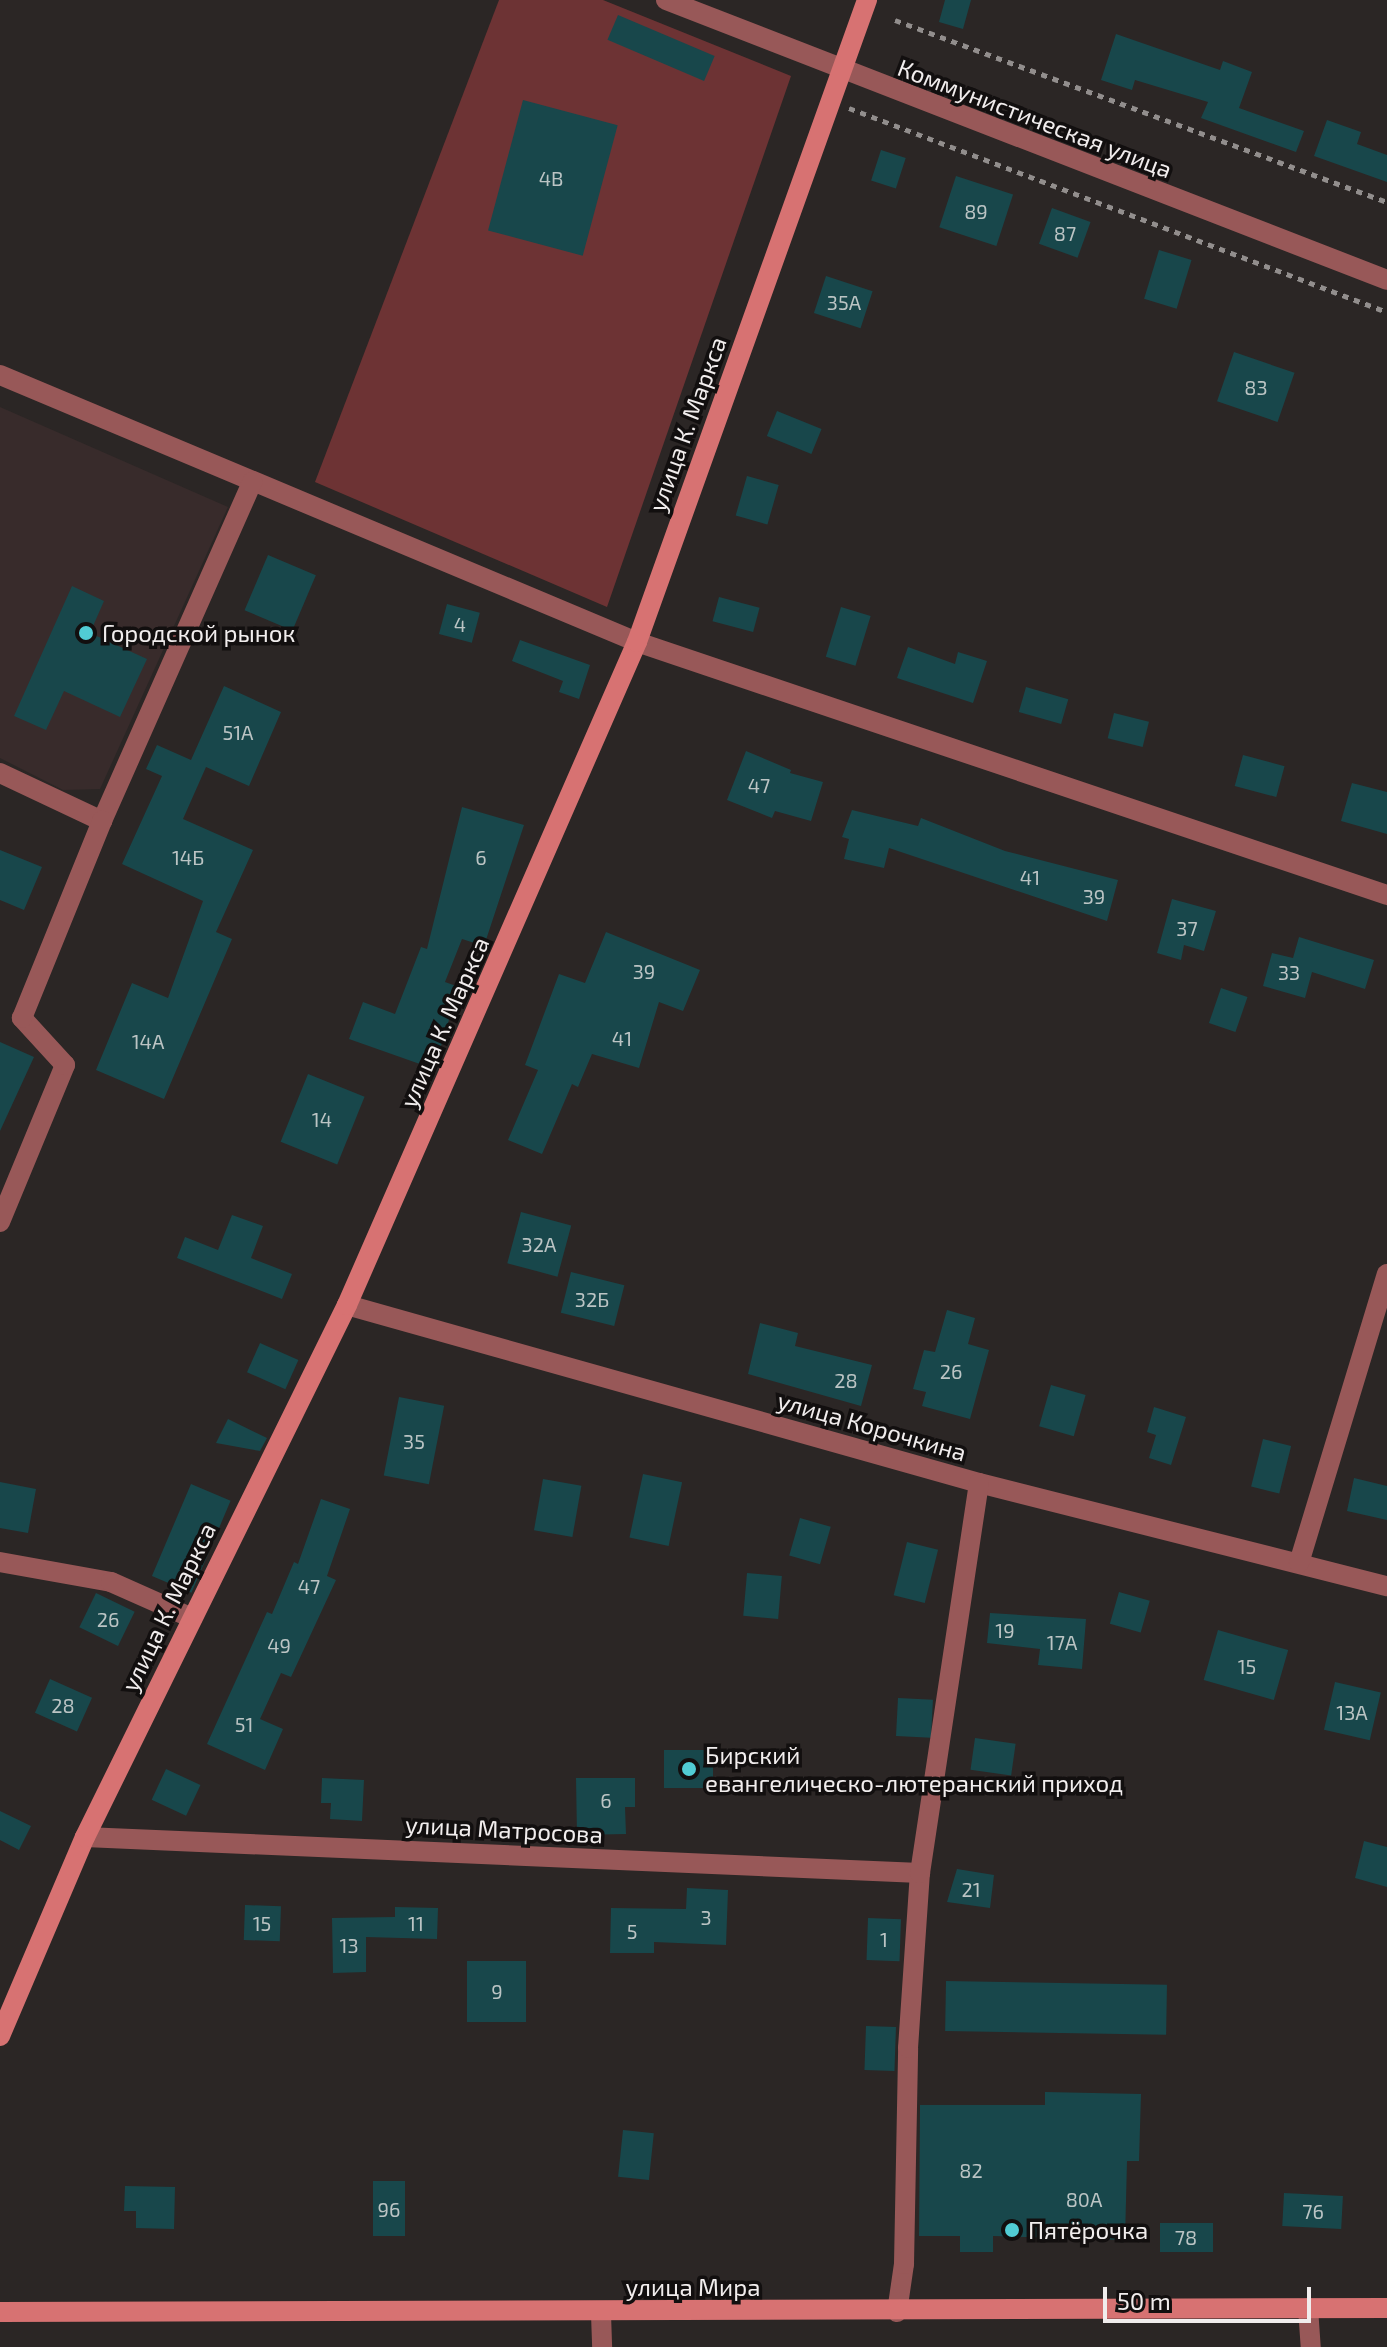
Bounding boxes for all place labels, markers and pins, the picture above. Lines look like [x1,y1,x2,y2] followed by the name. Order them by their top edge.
[102,619,295,647] place label: Городской рынок
[77,624,95,642] marker: Городской рынок
[705,1741,1123,1797] place label: Бирский евангелическо-лютеранский приход
[680,1760,698,1778] marker: Бирский евангелическо-лютеранский приход
[1028,2216,1148,2244] place label: Пятёрочка
[1003,2221,1021,2239] marker: Пятёрочка

